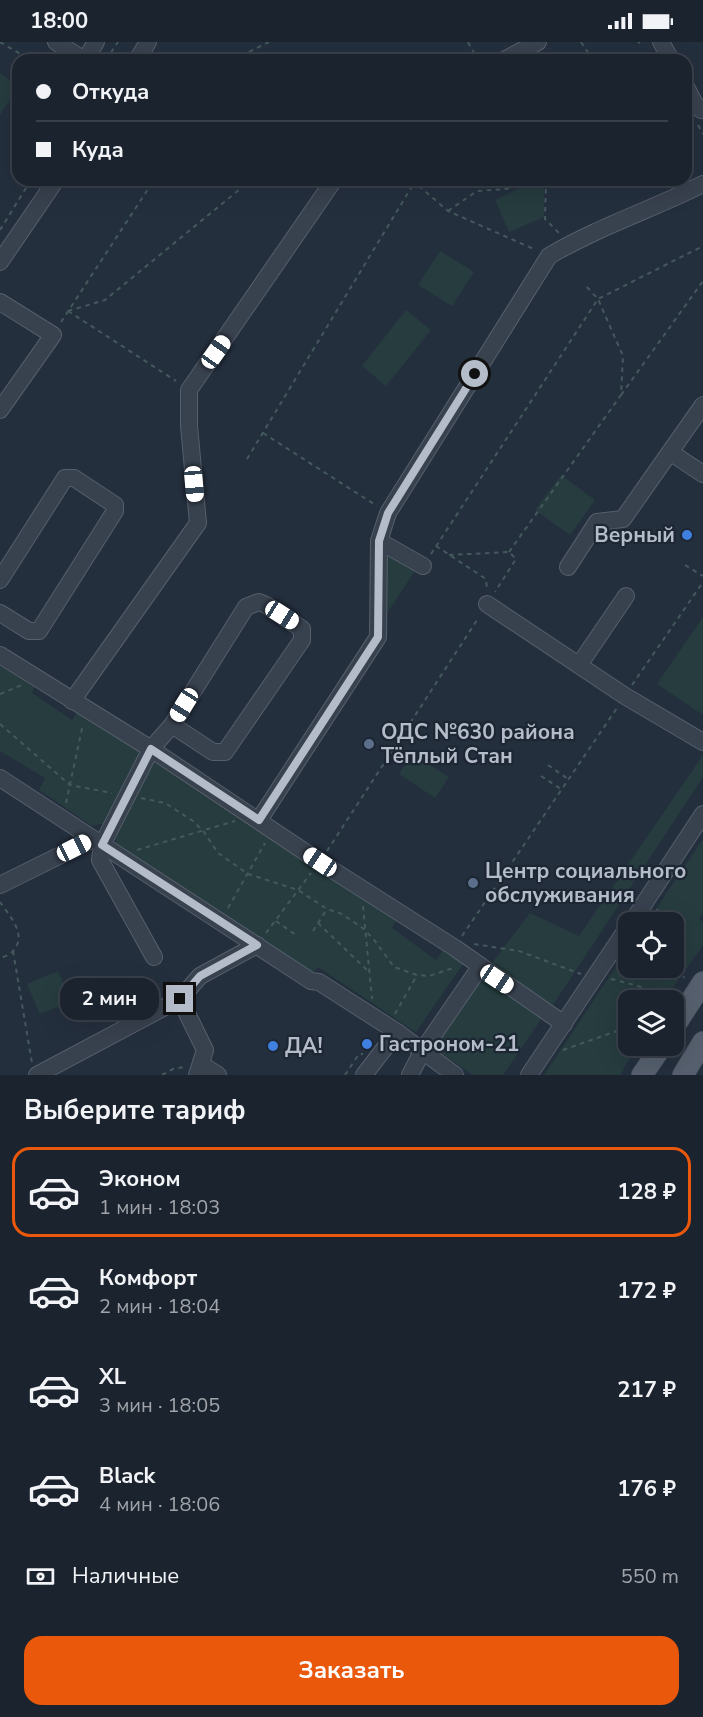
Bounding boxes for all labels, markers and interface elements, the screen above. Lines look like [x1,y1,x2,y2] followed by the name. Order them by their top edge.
[30,6,88,36] text: 18:00
[72,77,149,107] text: Откуда
[72,135,124,165] text: Куда
[198,332,234,372] car
[461,360,488,387] route start
[183,465,205,503] car
[594,521,675,549] place label: Верный
[680,528,694,542] marker: Верный
[262,598,302,632] car
[167,685,201,725] car
[381,718,575,770] place label: ОДС №630 района Тёплый Стан
[362,737,376,751] marker: ОДС №630 района Тёплый Стан
[54,832,94,864] car
[300,844,340,880] car
[485,857,686,909] place label: Центр социального обслуживания
[466,876,480,890] marker: Центр социального обслуживания
[618,912,684,1056] map controls
[618,912,684,978] button: locate
[477,961,517,997] car
[60,978,159,1020] callout: 2 мин
[82,985,137,1012] text: 2 мин
[166,985,193,1012] route end
[618,990,684,1056] button: layers
[379,1030,519,1058] place label: Гастроном-21
[285,1032,323,1060] place label: ДА!
[360,1037,374,1051] marker: Гастроном-21
[266,1039,280,1053] marker: ДА!
[24,1092,246,1129] text: Выберите тариф
[99,1164,181,1194] text: Эконом
[27,1165,81,1219] icon: car
[617,1177,676,1207] text: 128 ₽
[99,1194,220,1221] text: 1 мин · 18:03
[99,1263,197,1293] text: Комфорт
[27,1264,81,1318] icon: car
[617,1276,676,1306] text: 172 ₽
[99,1293,220,1320] text: 2 мин · 18:04
[99,1362,126,1392] text: XL
[27,1363,81,1417] icon: car
[617,1375,676,1405] text: 217 ₽
[99,1392,220,1419] text: 3 мин · 18:05
[99,1461,155,1491] text: Black
[27,1462,81,1516] icon: car
[617,1474,676,1504] text: 176 ₽
[99,1491,220,1518] text: 4 мин · 18:06
[24,1560,57,1593] icon: cash
[72,1561,179,1591] text: Наличные
[621,1563,679,1590] text: 550 m
[24,1636,679,1705] button: Заказать

